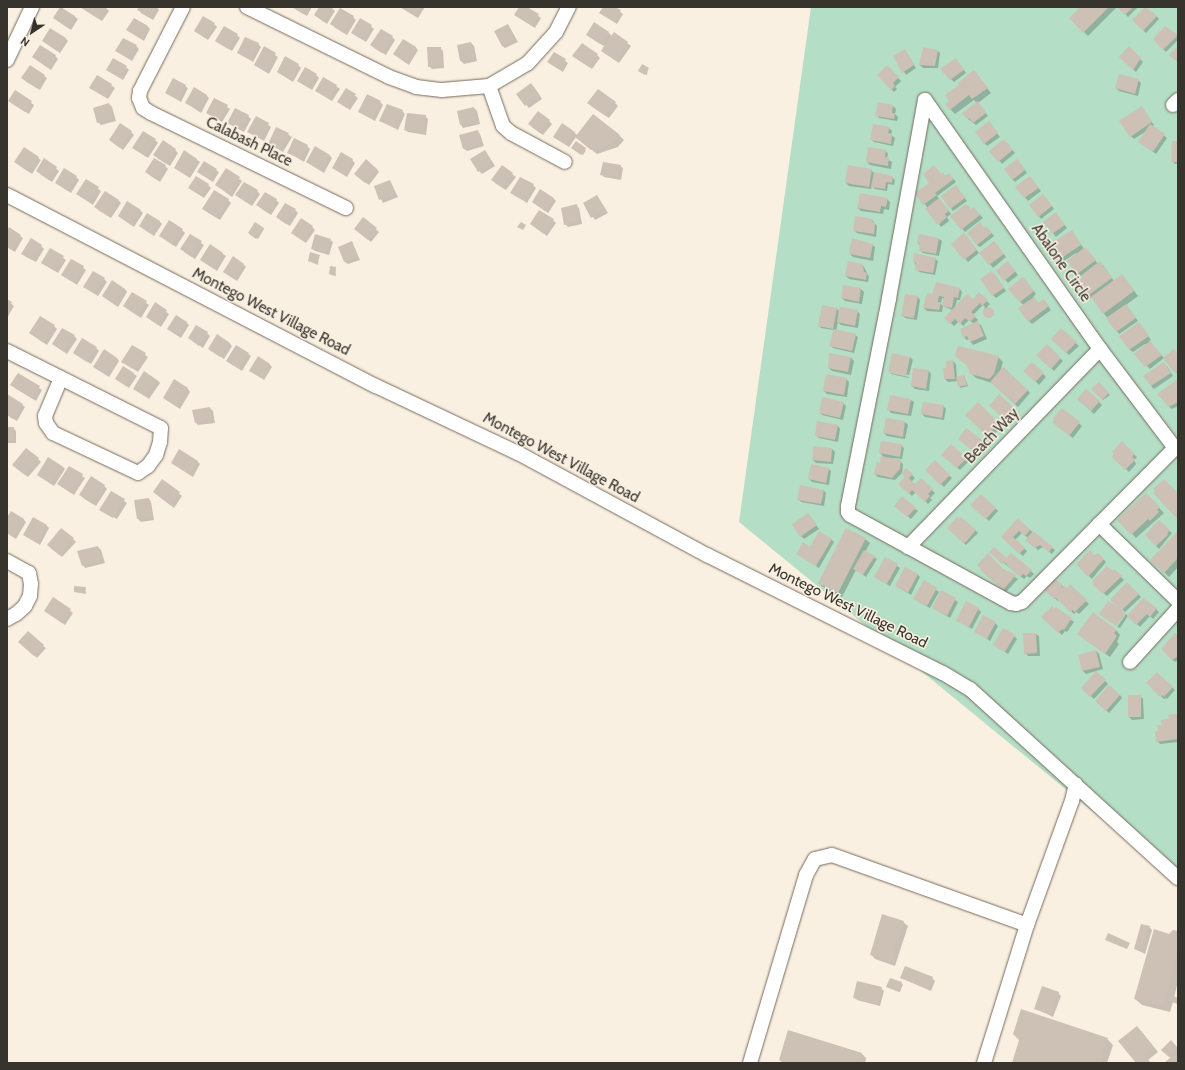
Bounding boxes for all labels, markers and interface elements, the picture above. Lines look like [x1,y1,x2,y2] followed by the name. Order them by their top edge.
[12,12,52,52] north arrow
[18,34,32,50] text: N
[203,113,295,171] street label: Calabash Place
[1027,220,1095,306] street label: Abalone Circle
[189,264,353,360] street label: Montego West Village Road
[961,404,1023,468] street label: Beach Way
[480,409,642,507] street label: Montego West Village Road
[766,560,930,652] street label: Montego West Village Road

